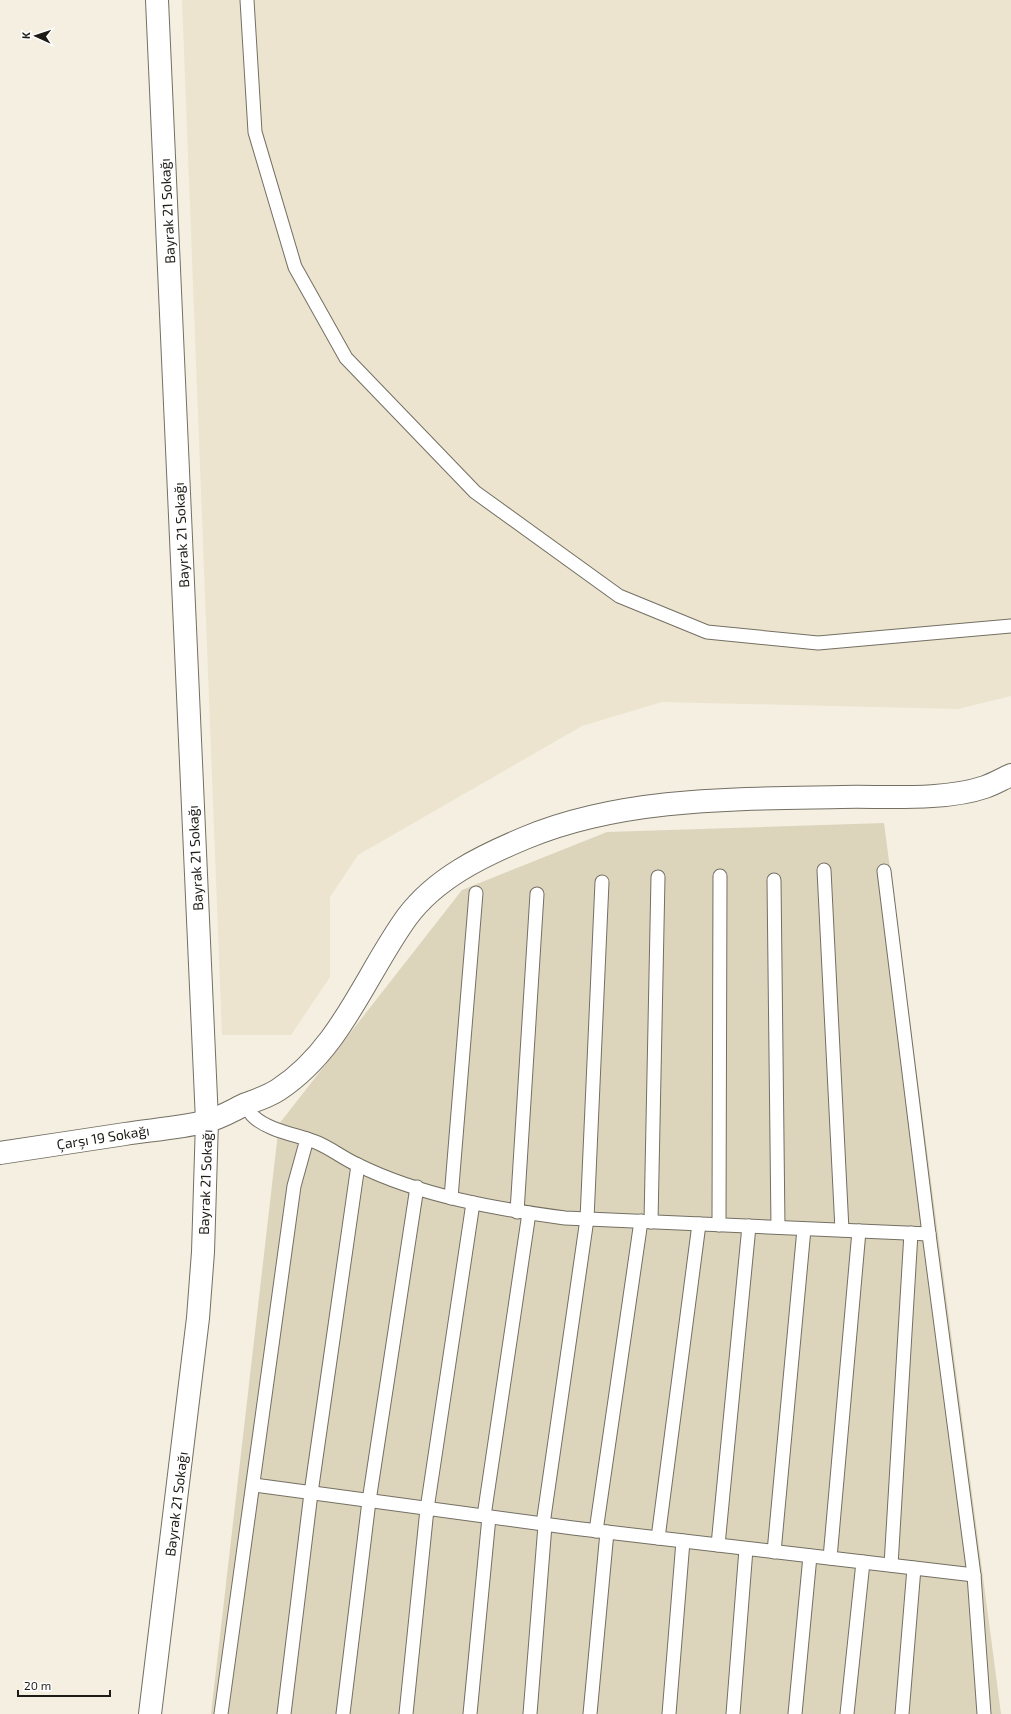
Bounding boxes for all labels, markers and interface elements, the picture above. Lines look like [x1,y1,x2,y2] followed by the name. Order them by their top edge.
[16,16,56,56] north arrow
[19,32,32,39] text: K
[156,158,178,264] street label: Bayrak 21 Sokağı
[170,482,192,588] street label: Bayrak 21 Sokağı
[184,805,206,911] street label: Bayrak 21 Sokağı
[55,1121,151,1154] street label: Çarşı 19 Sokağı
[195,1129,215,1235] street label: Bayrak 21 Sokağı
[161,1451,191,1557] street label: Bayrak 21 Sokağı
[18,1672,110,1698] scale bar
[24,1678,51,1692] text: 20 m

